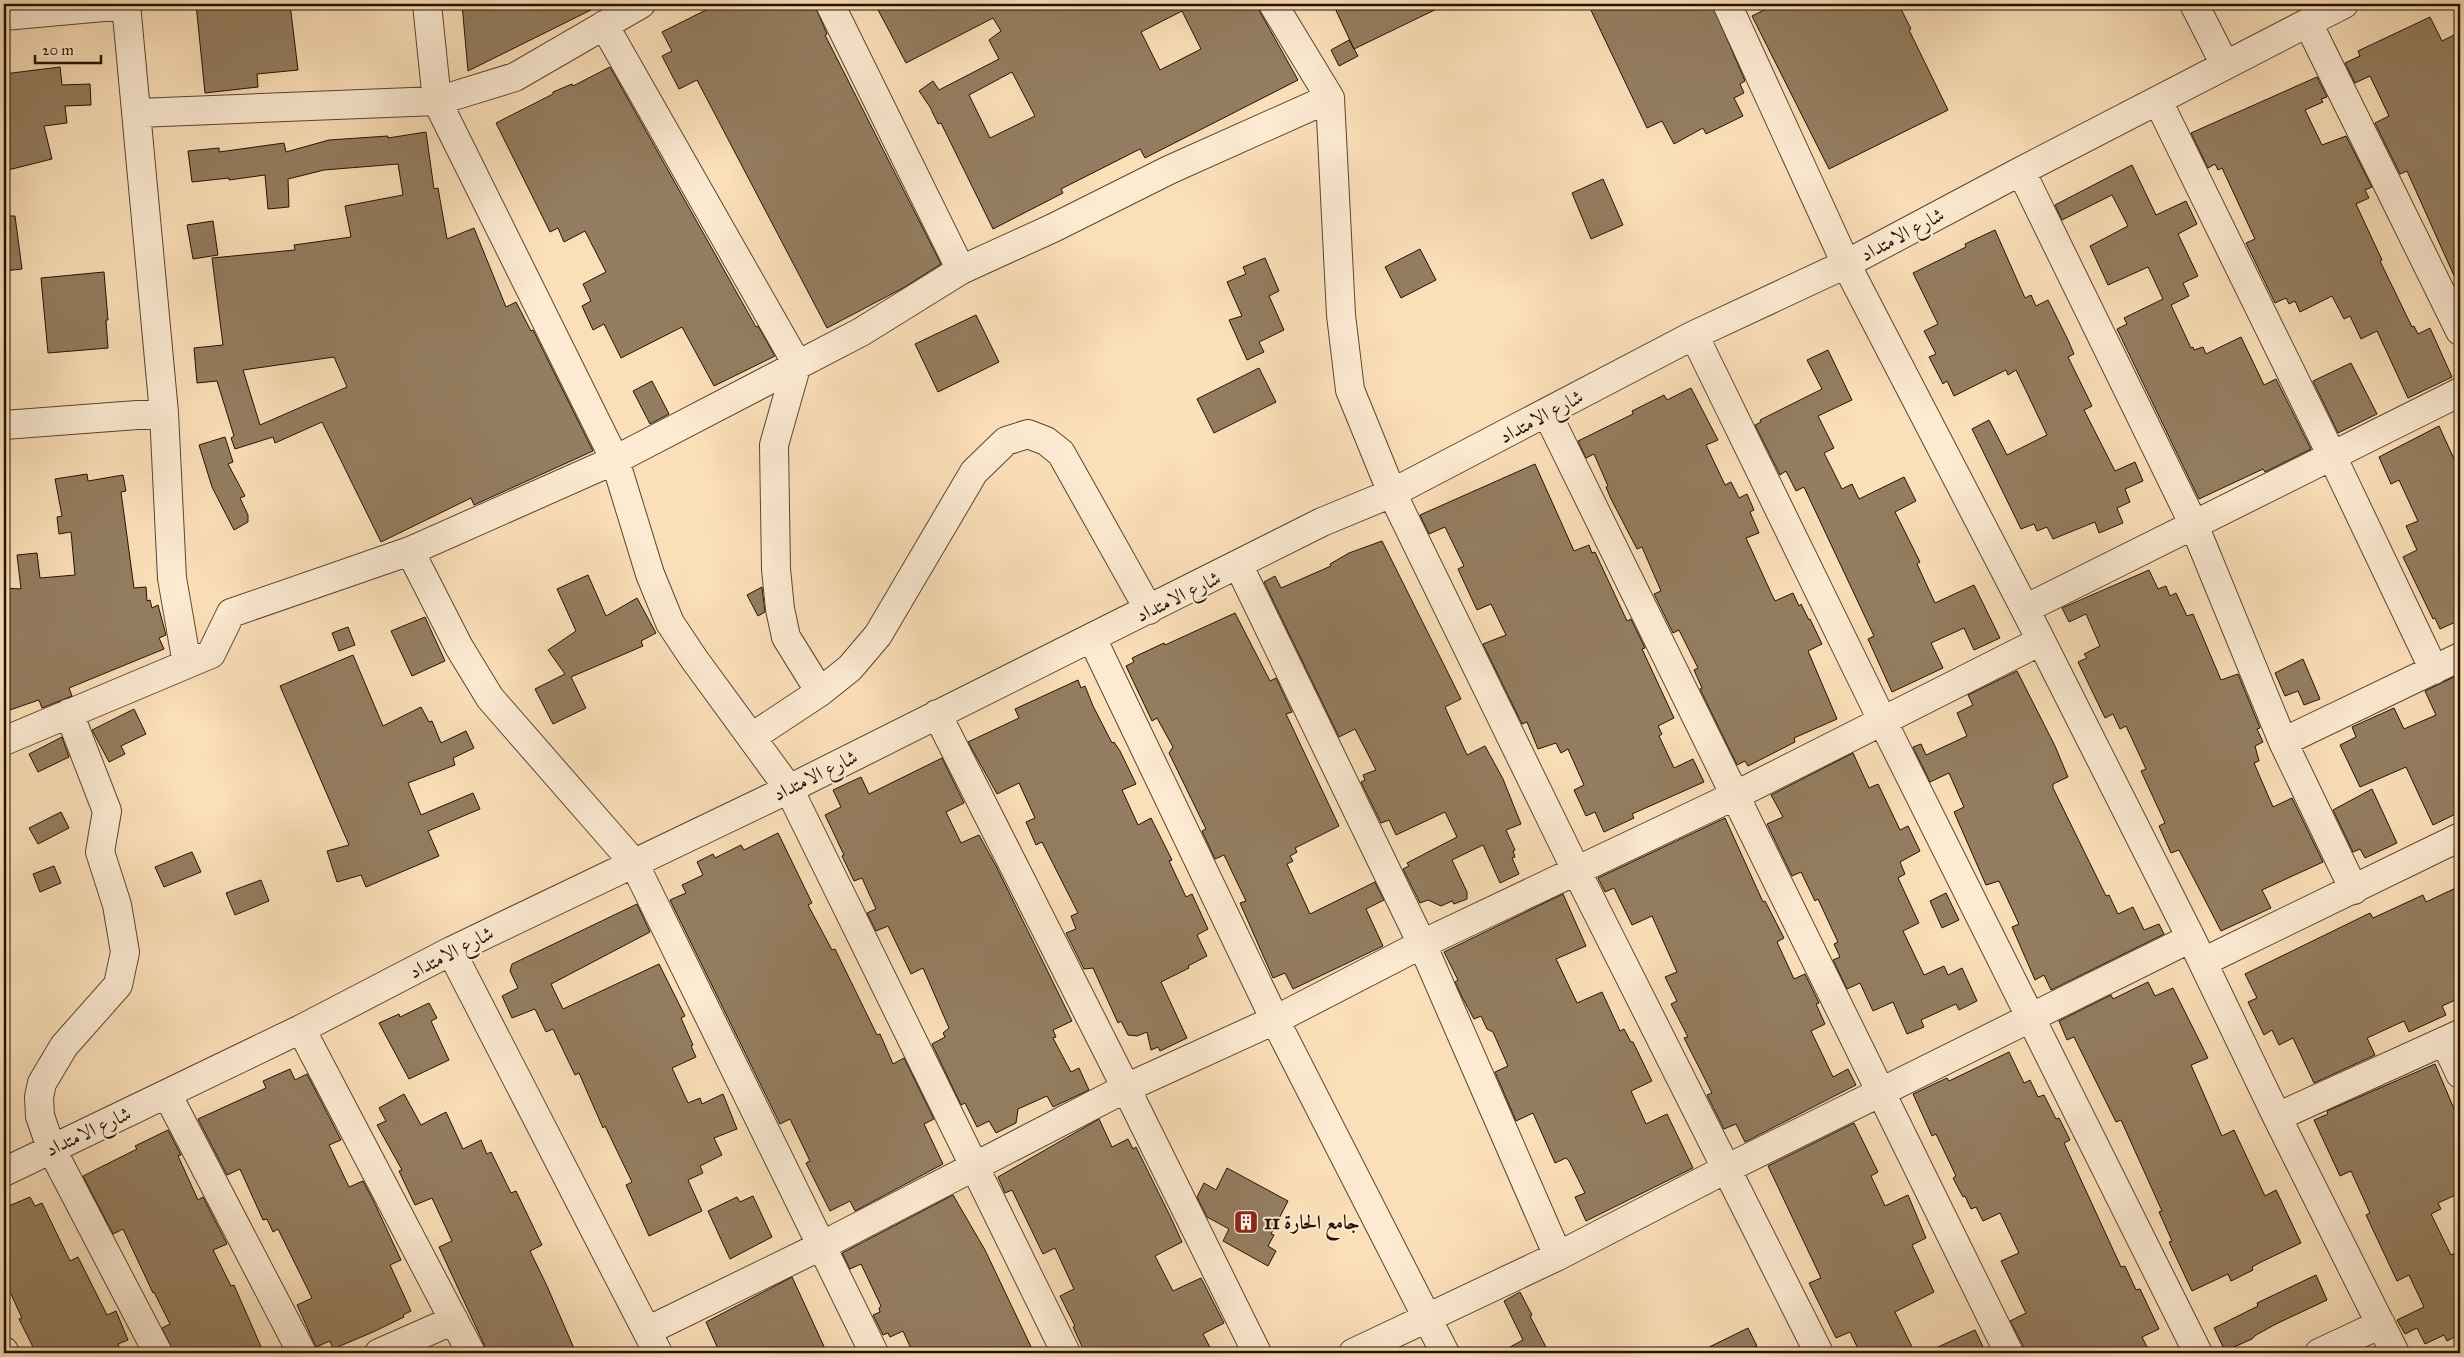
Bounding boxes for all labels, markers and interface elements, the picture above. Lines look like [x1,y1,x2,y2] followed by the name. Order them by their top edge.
[35,32,101,64] scale bar
[42,41,74,59] text: 20 m
[1856,202,1951,271] street label: شارع الامتداد
[1495,384,1590,453] street label: شارع الامتداد
[1132,565,1227,632] street label: شارع الامتداد
[769,744,864,811] street label: شارع الامتداد
[405,921,500,989] street label: شارع الامتداد
[41,1101,137,1167] street label: شارع الامتداد
[1233,1209,1259,1235] building icon: جامع الحارة 11
[1264,1210,1360,1241] place label: جامع الحارة 11

